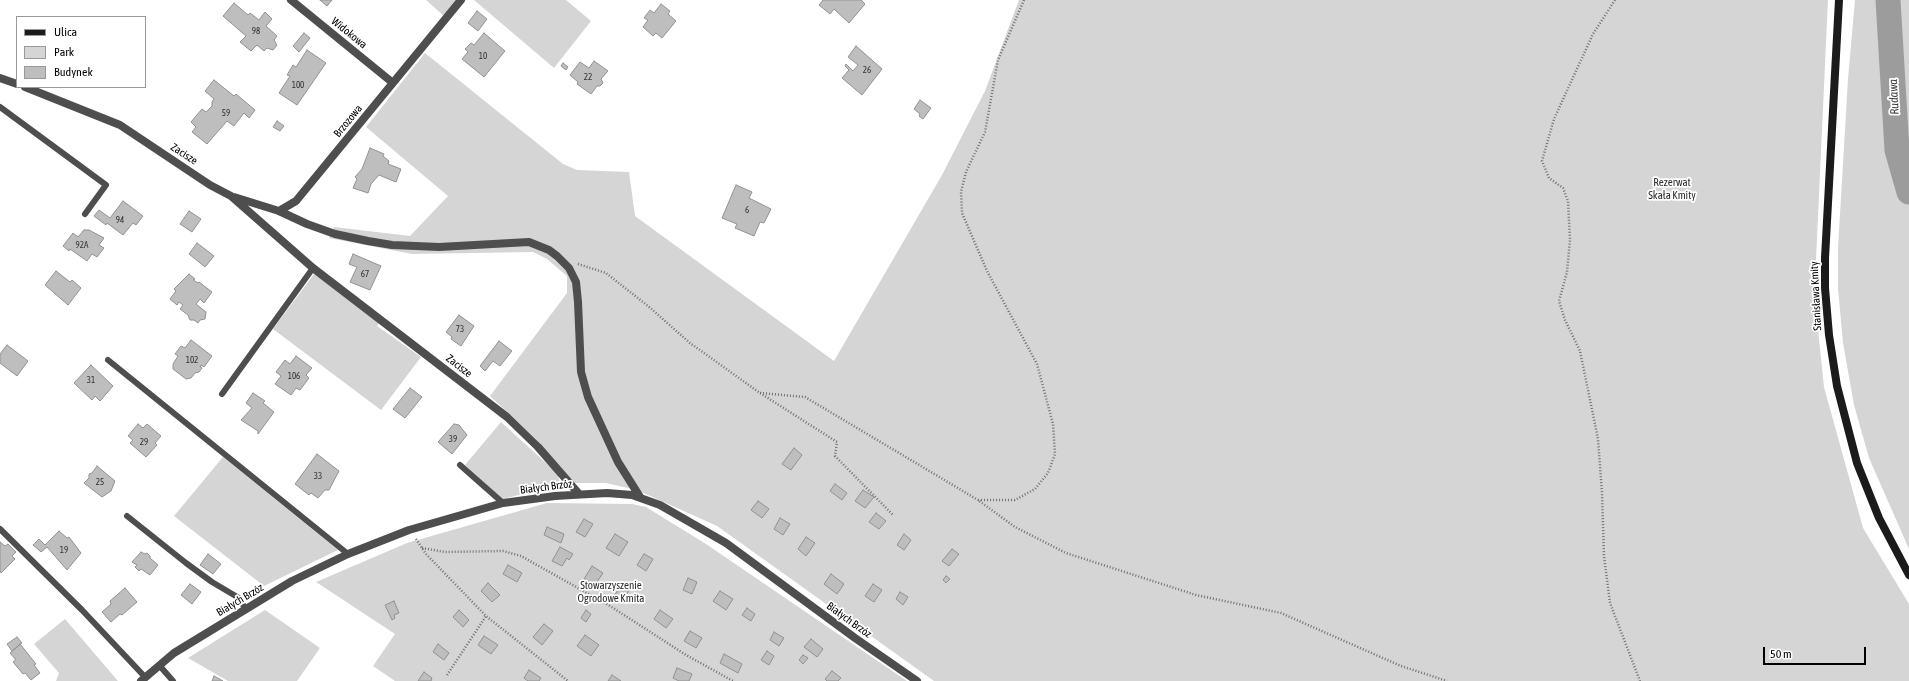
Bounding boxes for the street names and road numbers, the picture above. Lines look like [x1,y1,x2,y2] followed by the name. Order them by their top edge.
[328,15,370,51] street label: Widokowa
[331,102,365,140] street label: Brzozowa
[168,140,200,168] street label: Zacisze
[1808,261,1824,331] street label: Stanisława Kmity
[443,352,475,380] street label: Zacisze
[519,477,573,497] street label: Białych Brzóz
[214,581,266,619] street label: Białych Brzóz
[824,599,874,641] street label: Białych Brzóz

